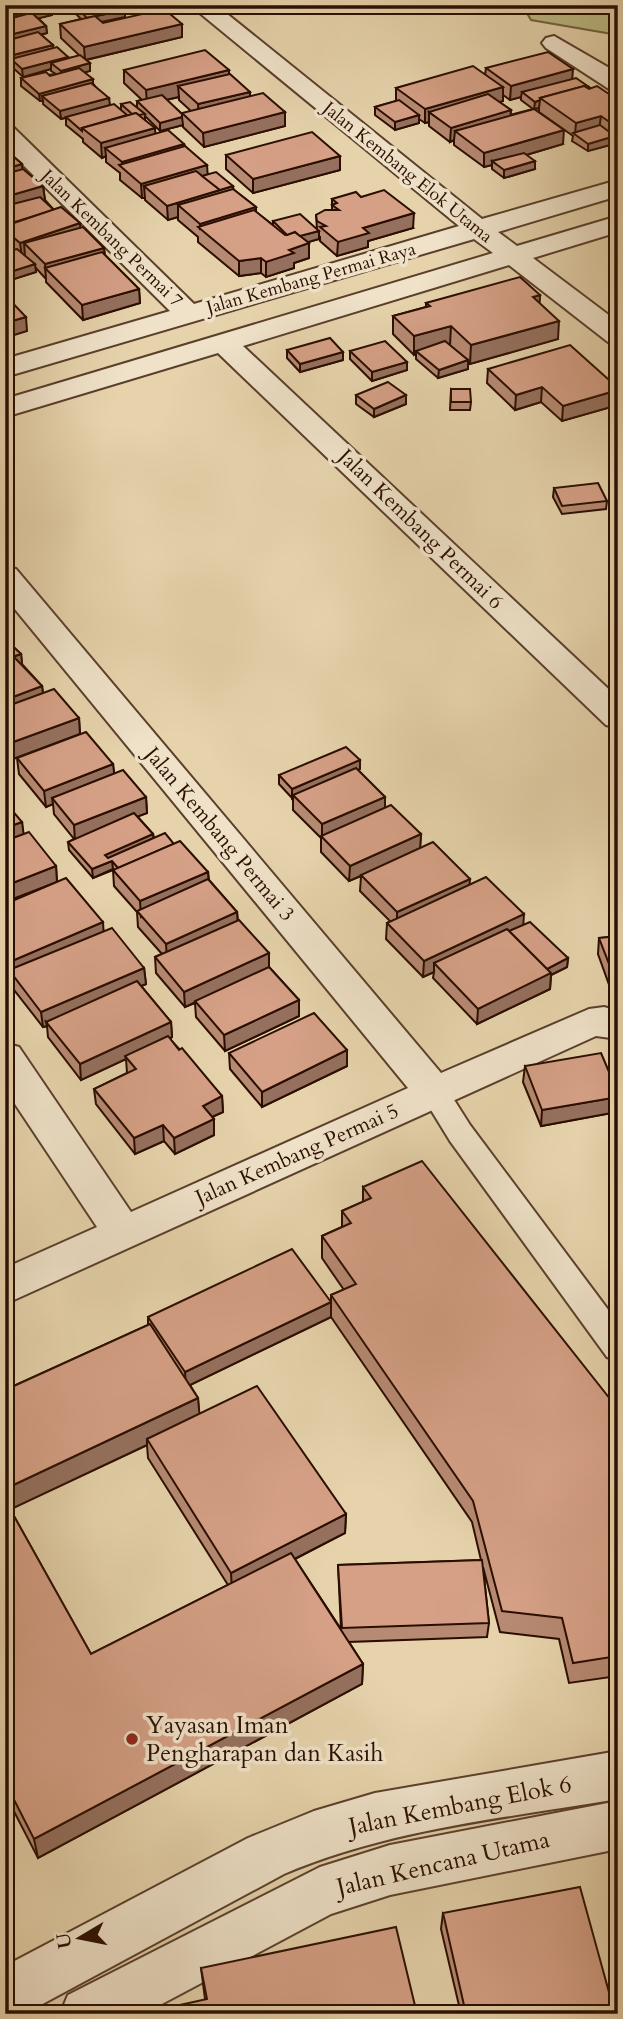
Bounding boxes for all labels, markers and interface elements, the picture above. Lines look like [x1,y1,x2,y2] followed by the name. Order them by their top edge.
[315,94,498,249] street label: Jalan Kembang Elok Utama
[33,162,188,313] street label: Jalan Kembang Permai 7
[201,237,419,321] street label: Jalan Kembang Permai Raya
[329,441,510,616] street label: Jalan Kembang Permai 6
[136,739,301,928] street label: Jalan Kembang Permai 3
[188,1097,403,1214] street label: Jalan Kembang Permai 5
[146,1709,384,1770] place label: Yayasan Iman Pengharapan dan Kasih
[124,1731,140,1747] marker: Yayasan Iman Pengharapan dan Kasih
[343,1768,574,1844] street label: Jalan Kembang Elok 6
[331,1823,553,1905] street label: Jalan Kencana Utama
[46,1904,116,1974] north arrow
[50,1930,78,1951] text: U

